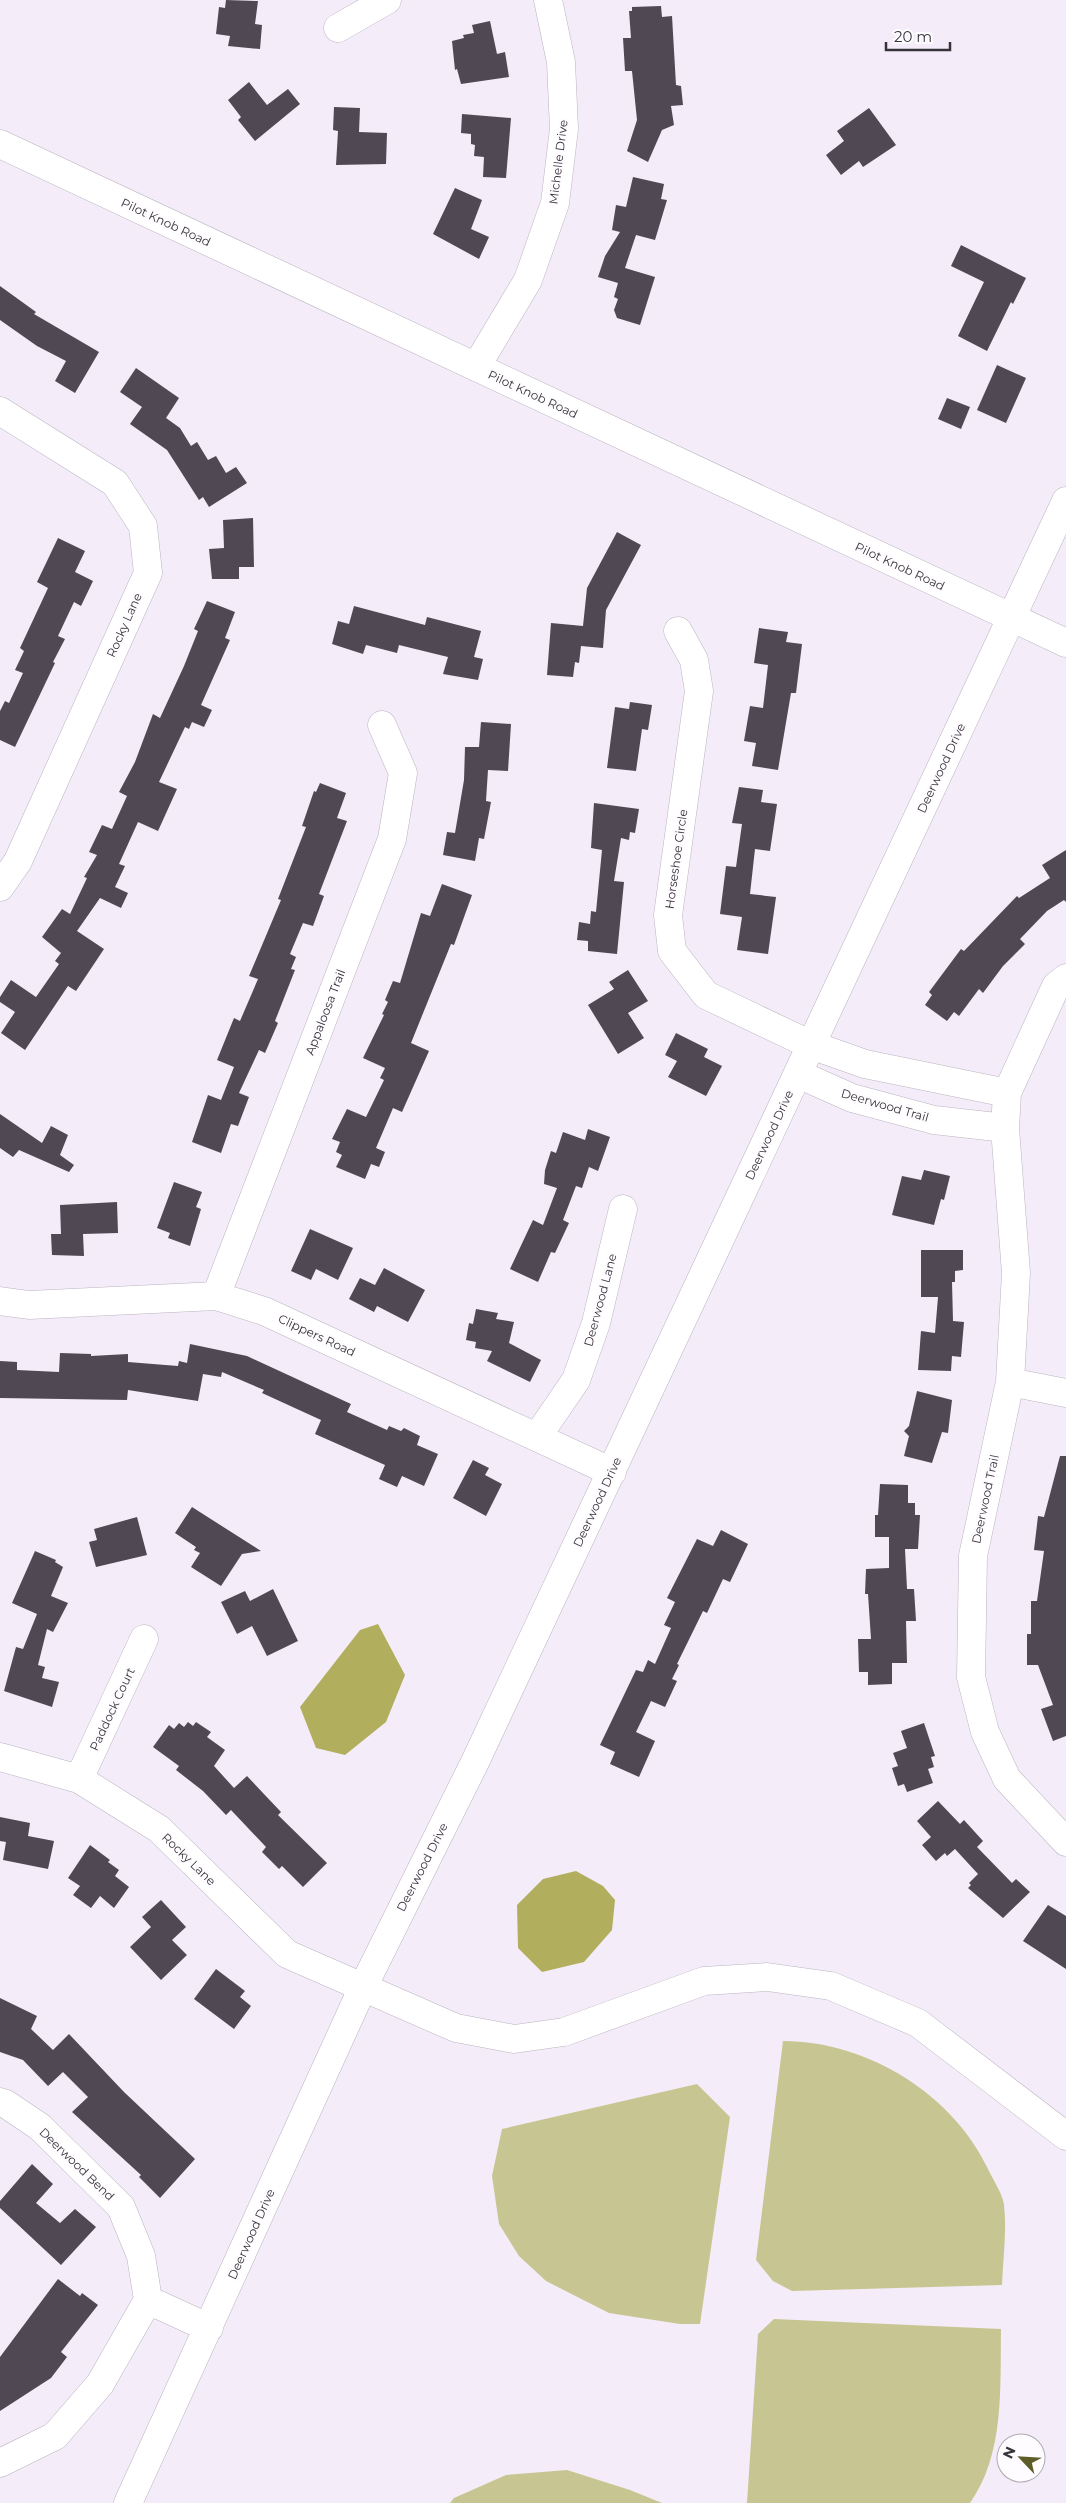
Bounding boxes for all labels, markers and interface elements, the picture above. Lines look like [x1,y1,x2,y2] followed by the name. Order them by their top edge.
[886,20,950,52] scale bar
[894,27,932,46] text: 20 m
[545,119,571,205] street label: Michelle Drive
[119,195,213,249] street label: Pilot Knob Road
[486,367,580,421] street label: Pilot Knob Road
[853,539,947,593] street label: Pilot Knob Road
[103,590,145,660] street label: Rocky Lane
[914,721,968,815] street label: Deerwood Drive
[662,808,690,910] street label: Horseshoe Circle
[302,967,348,1057] street label: Appaloosa Trail
[839,1085,931,1125] street label: Deerwood Trail
[742,1088,796,1182] street label: Deerwood Drive
[580,1252,620,1348] street label: Deerwood Lane
[276,1311,358,1359] street label: Clippers Road
[968,1453,1002,1545] street label: Deerwood Trail
[570,1455,624,1549] street label: Deerwood Drive
[86,1665,138,1753] street label: Paddock Court
[393,1820,451,1914] street label: Deerwood Drive
[159,1830,219,1888] street label: Rocky Lane
[36,2124,118,2204] street label: Deerwood Bend
[224,2186,278,2282] street label: Deerwood Drive
[996,2433,1046,2483] north arrow
[999,2444,1020,2461] text: N

